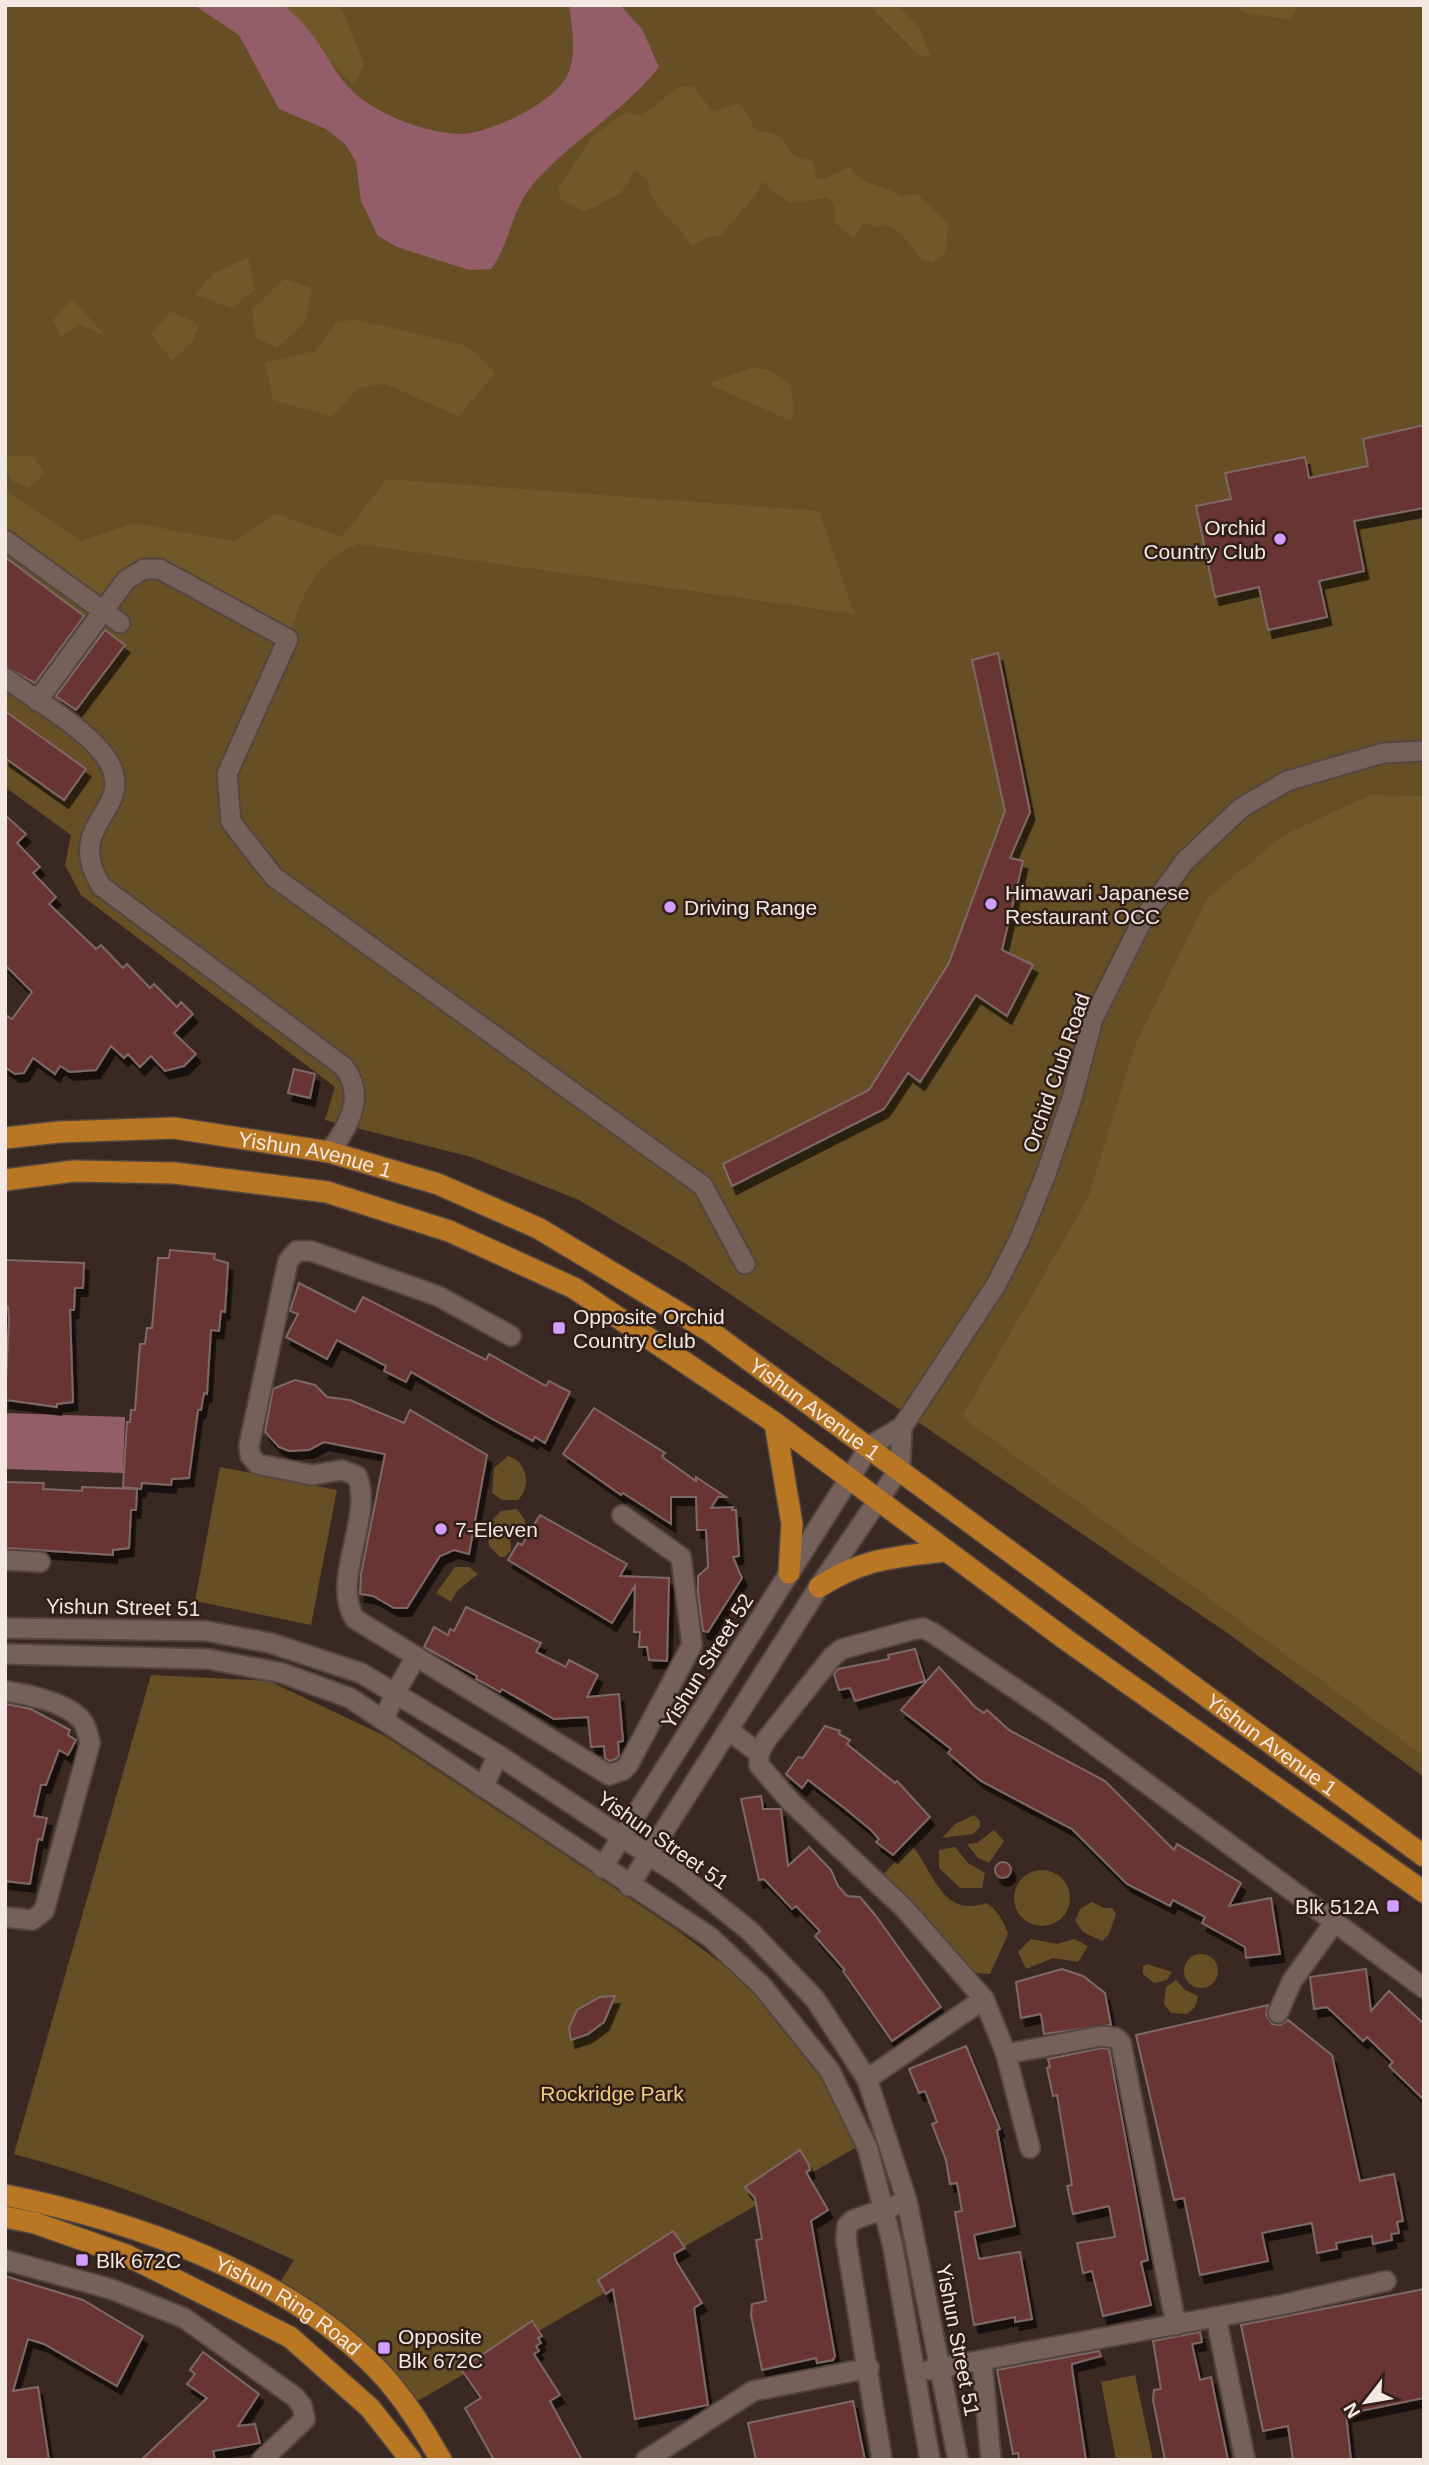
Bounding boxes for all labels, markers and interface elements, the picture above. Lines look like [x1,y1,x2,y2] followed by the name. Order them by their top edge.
[1143,516,1266,563] place label: Orchid Country Club
[1272,531,1288,547] marker: Orchid Country Club
[1005,881,1189,928] place label: Himawari Japanese Restaurant OCC
[684,896,817,919] place label: Driving Range
[983,896,999,912] marker: Himawari Japanese Restaurant OCC
[662,899,678,915] marker: Driving Range
[1018,990,1094,1156] street label: Orchid Club Road
[237,1127,395,1181] street label: Yishun Avenue 1
[573,1305,725,1352] place label: Opposite Orchid Country Club
[551,1320,567,1336] marker: Opposite Orchid Country Club
[745,1353,885,1464] street label: Yishun Avenue 1
[455,1518,538,1541] place label: 7-Eleven
[433,1521,449,1537] marker: 7-Eleven
[656,1589,758,1733] street label: Yishun Street 52
[46,1594,200,1620] street label: Yishun Street 51
[1202,1689,1342,1800] street label: Yishun Avenue 1
[593,1786,733,1894] street label: Yishun Street 51
[1295,1895,1379,1918] place label: Blk 512A
[1385,1898,1401,1914] marker: Blk 512A
[540,2082,684,2105] park label: Rockridge Park
[96,2249,181,2272] place label: Blk 672C
[211,2251,366,2359] street label: Yishun Ring Road
[74,2252,90,2268] marker: Blk 672C
[932,2262,984,2418] street label: Yishun Street 51
[398,2325,483,2372] place label: Opposite Blk 672C
[376,2340,392,2356] marker: Opposite Blk 672C
[1331,2367,1401,2437] north arrow
[1339,2399,1364,2422] text: N

